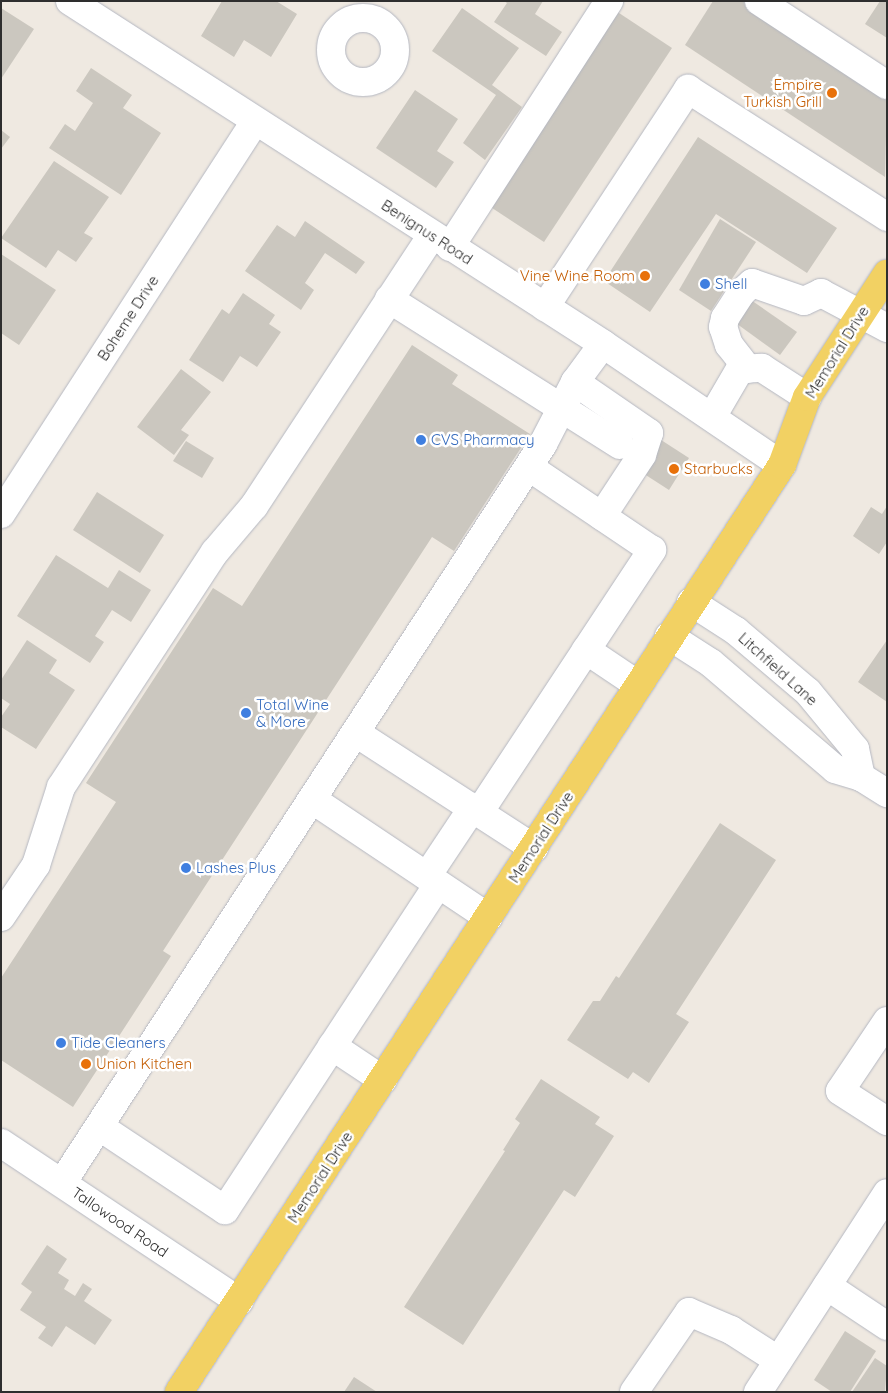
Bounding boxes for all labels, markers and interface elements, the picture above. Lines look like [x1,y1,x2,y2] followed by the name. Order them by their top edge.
[743,75,822,110] place label: Empire Turkish Grill
[826,87,838,99] marker: Empire Turkish Grill
[378,196,476,268] street label: Benignus Road
[520,267,635,285] place label: Vine Wine Room
[639,270,651,282] marker: Vine Wine Room
[94,272,162,364] street label: Boheme Drive
[715,275,747,293] place label: Shell
[699,278,711,290] marker: Shell
[801,303,873,401] street label: Memorial Drive
[431,431,535,449] place label: CVS Pharmacy
[415,434,427,446] marker: CVS Pharmacy
[684,460,753,478] place label: Starbucks
[668,463,680,475] marker: Starbucks
[735,629,821,709] street label: Litchfield Lane
[256,695,329,730] place label: Total Wine & More
[240,707,252,719] marker: Total Wine & More
[505,788,577,886] street label: Memorial Drive
[196,859,276,877] place label: Lashes Plus
[180,862,192,874] marker: Lashes Plus
[71,1034,166,1052] place label: Tide Cleaners
[55,1037,67,1049] marker: Tide Cleaners
[96,1055,192,1073] place label: Union Kitchen
[80,1058,92,1070] marker: Union Kitchen
[284,1128,356,1226] street label: Memorial Drive
[68,1183,172,1261] street label: Tallowood Road

